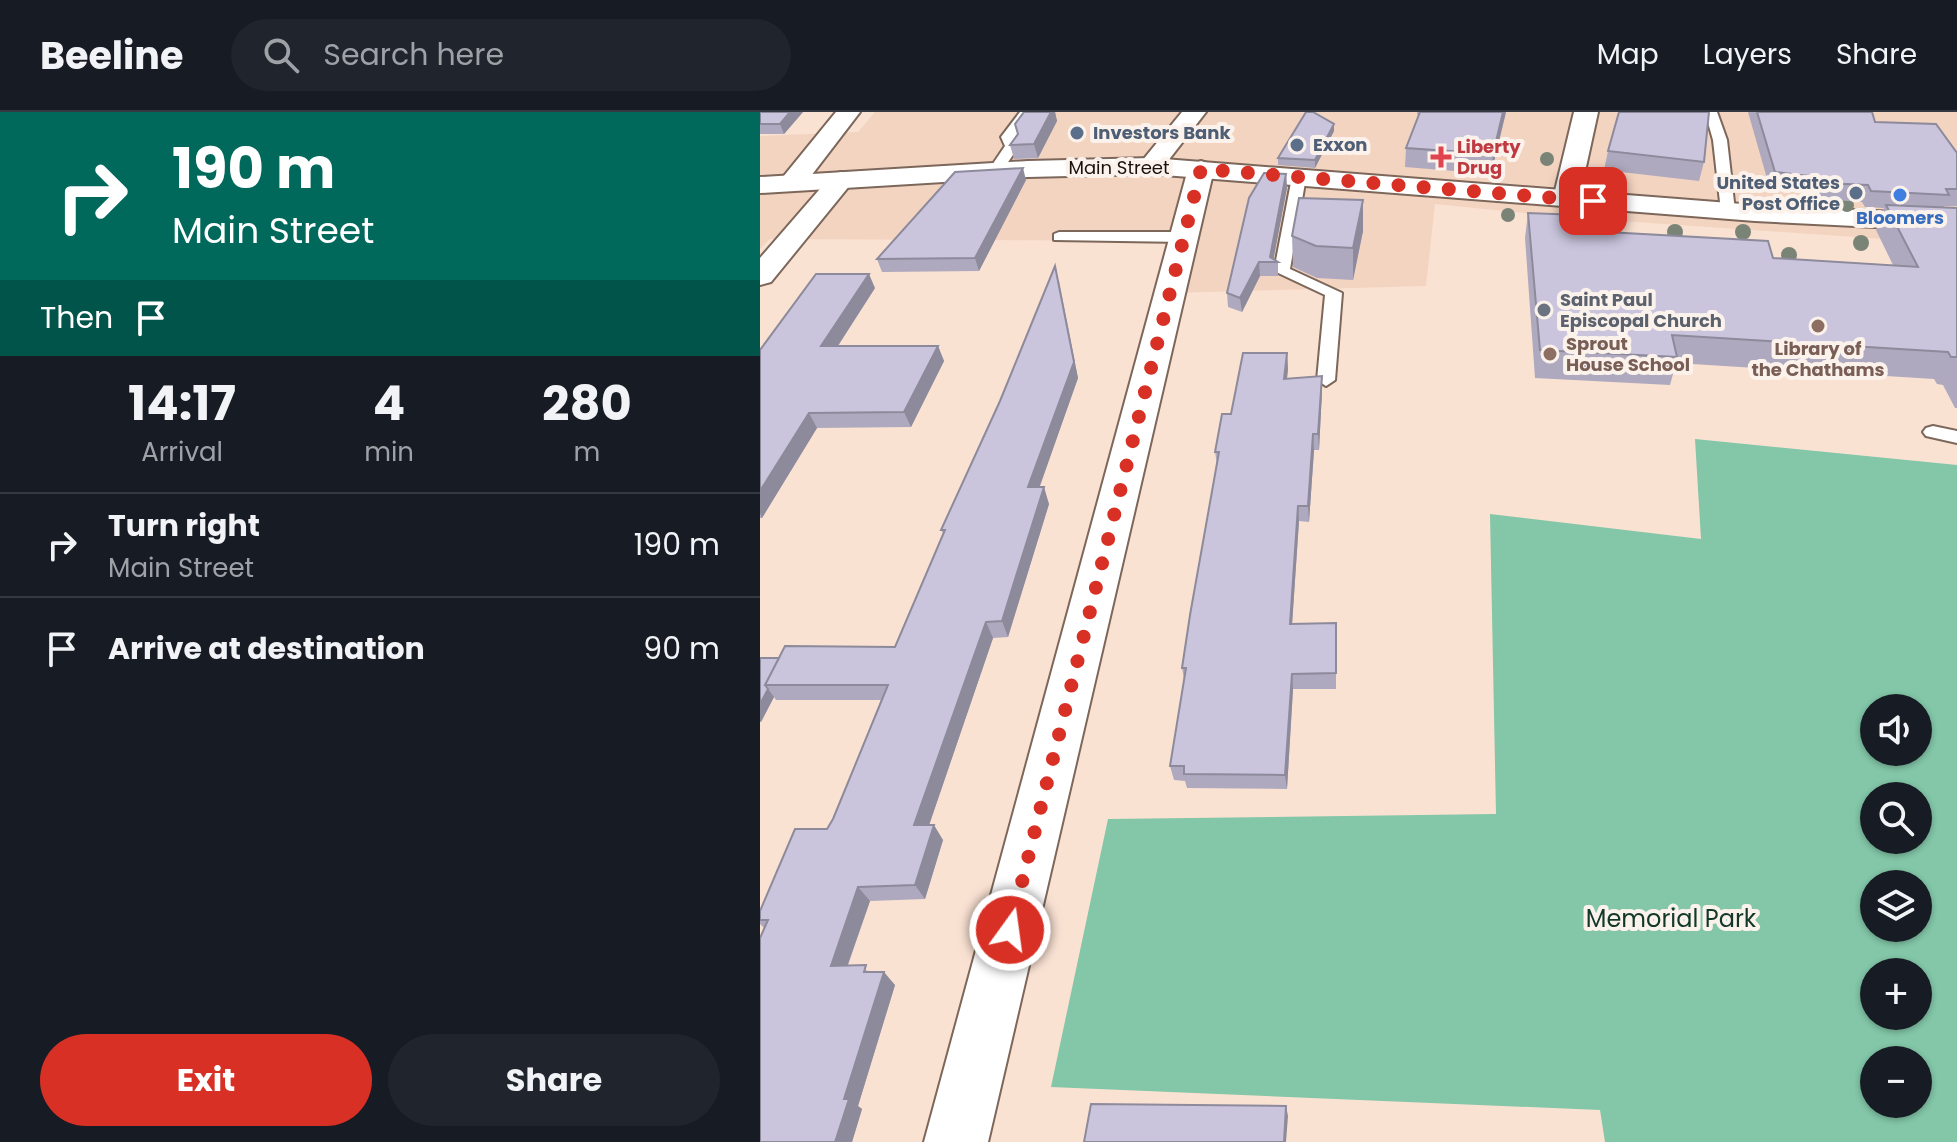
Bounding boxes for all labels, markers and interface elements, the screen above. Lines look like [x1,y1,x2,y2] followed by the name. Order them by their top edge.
[231,19,791,91] search box
[40,29,183,82] text: Beeline
[259,33,303,77] icon: search
[323,33,504,76] text: Search here
[1597,35,1659,74] text: Map
[1703,35,1792,74] text: Layers
[1836,35,1917,74] text: Share
[1093,120,1231,145] place label: Investors Bank
[1068,124,1086,142] marker: Investors Bank
[172,129,335,208] text: 190 m
[1313,132,1368,157] place label: Exxon
[1457,134,1521,180] place label: Liberty Drug
[1288,136,1306,154] marker: Exxon
[40,144,144,248] icon: right
[1432,148,1450,166] marker: Liberty Drug
[1068,155,1170,180] street label: Main Street
[1559,167,1627,235] pin
[1716,170,1840,216] place label: United States Post Office
[1571,179,1615,223] icon: arrive
[1847,184,1865,202] marker: United States Post Office
[1891,186,1909,204] marker: Bloomers
[172,205,374,256] text: Main Street
[1856,205,1944,230] place label: Bloomers
[1560,287,1722,333] place label: Saint Paul Episcopal Church
[40,296,113,339] text: Then
[129,296,173,340] icon: arrive
[1535,301,1553,319] marker: Saint Paul Episcopal Church
[1809,317,1827,335] marker: Library of the Chathams
[1566,331,1690,377] place label: Sprout House School
[1751,336,1885,382] place label: Library of the Chathams
[1541,345,1559,363] marker: Sprout House School
[128,370,236,437] text: 14:17
[373,370,405,437] text: 4
[542,370,632,437] text: 280
[141,434,223,470] text: Arrival
[364,434,414,470] text: min
[574,434,600,470] text: m
[108,504,260,547] text: Turn right
[40,523,84,567] icon: right
[634,523,720,566] text: 190 m
[108,550,254,586] text: Main Street
[40,627,84,671] icon: arrive
[108,627,425,670] text: Arrive at destination
[643,627,720,670] text: 90 m
[1860,694,1932,1118] map controls
[1860,694,1932,766] button: sound
[1860,782,1932,854] button: search
[1860,870,1932,942] button: layers
[968,888,1052,972] position arrow
[1586,902,1757,935] park label: Memorial Park
[1860,958,1932,1030] button: +
[40,1034,372,1126] button: Exit
[388,1034,720,1126] button: Share
[1860,1046,1932,1118] button: −

